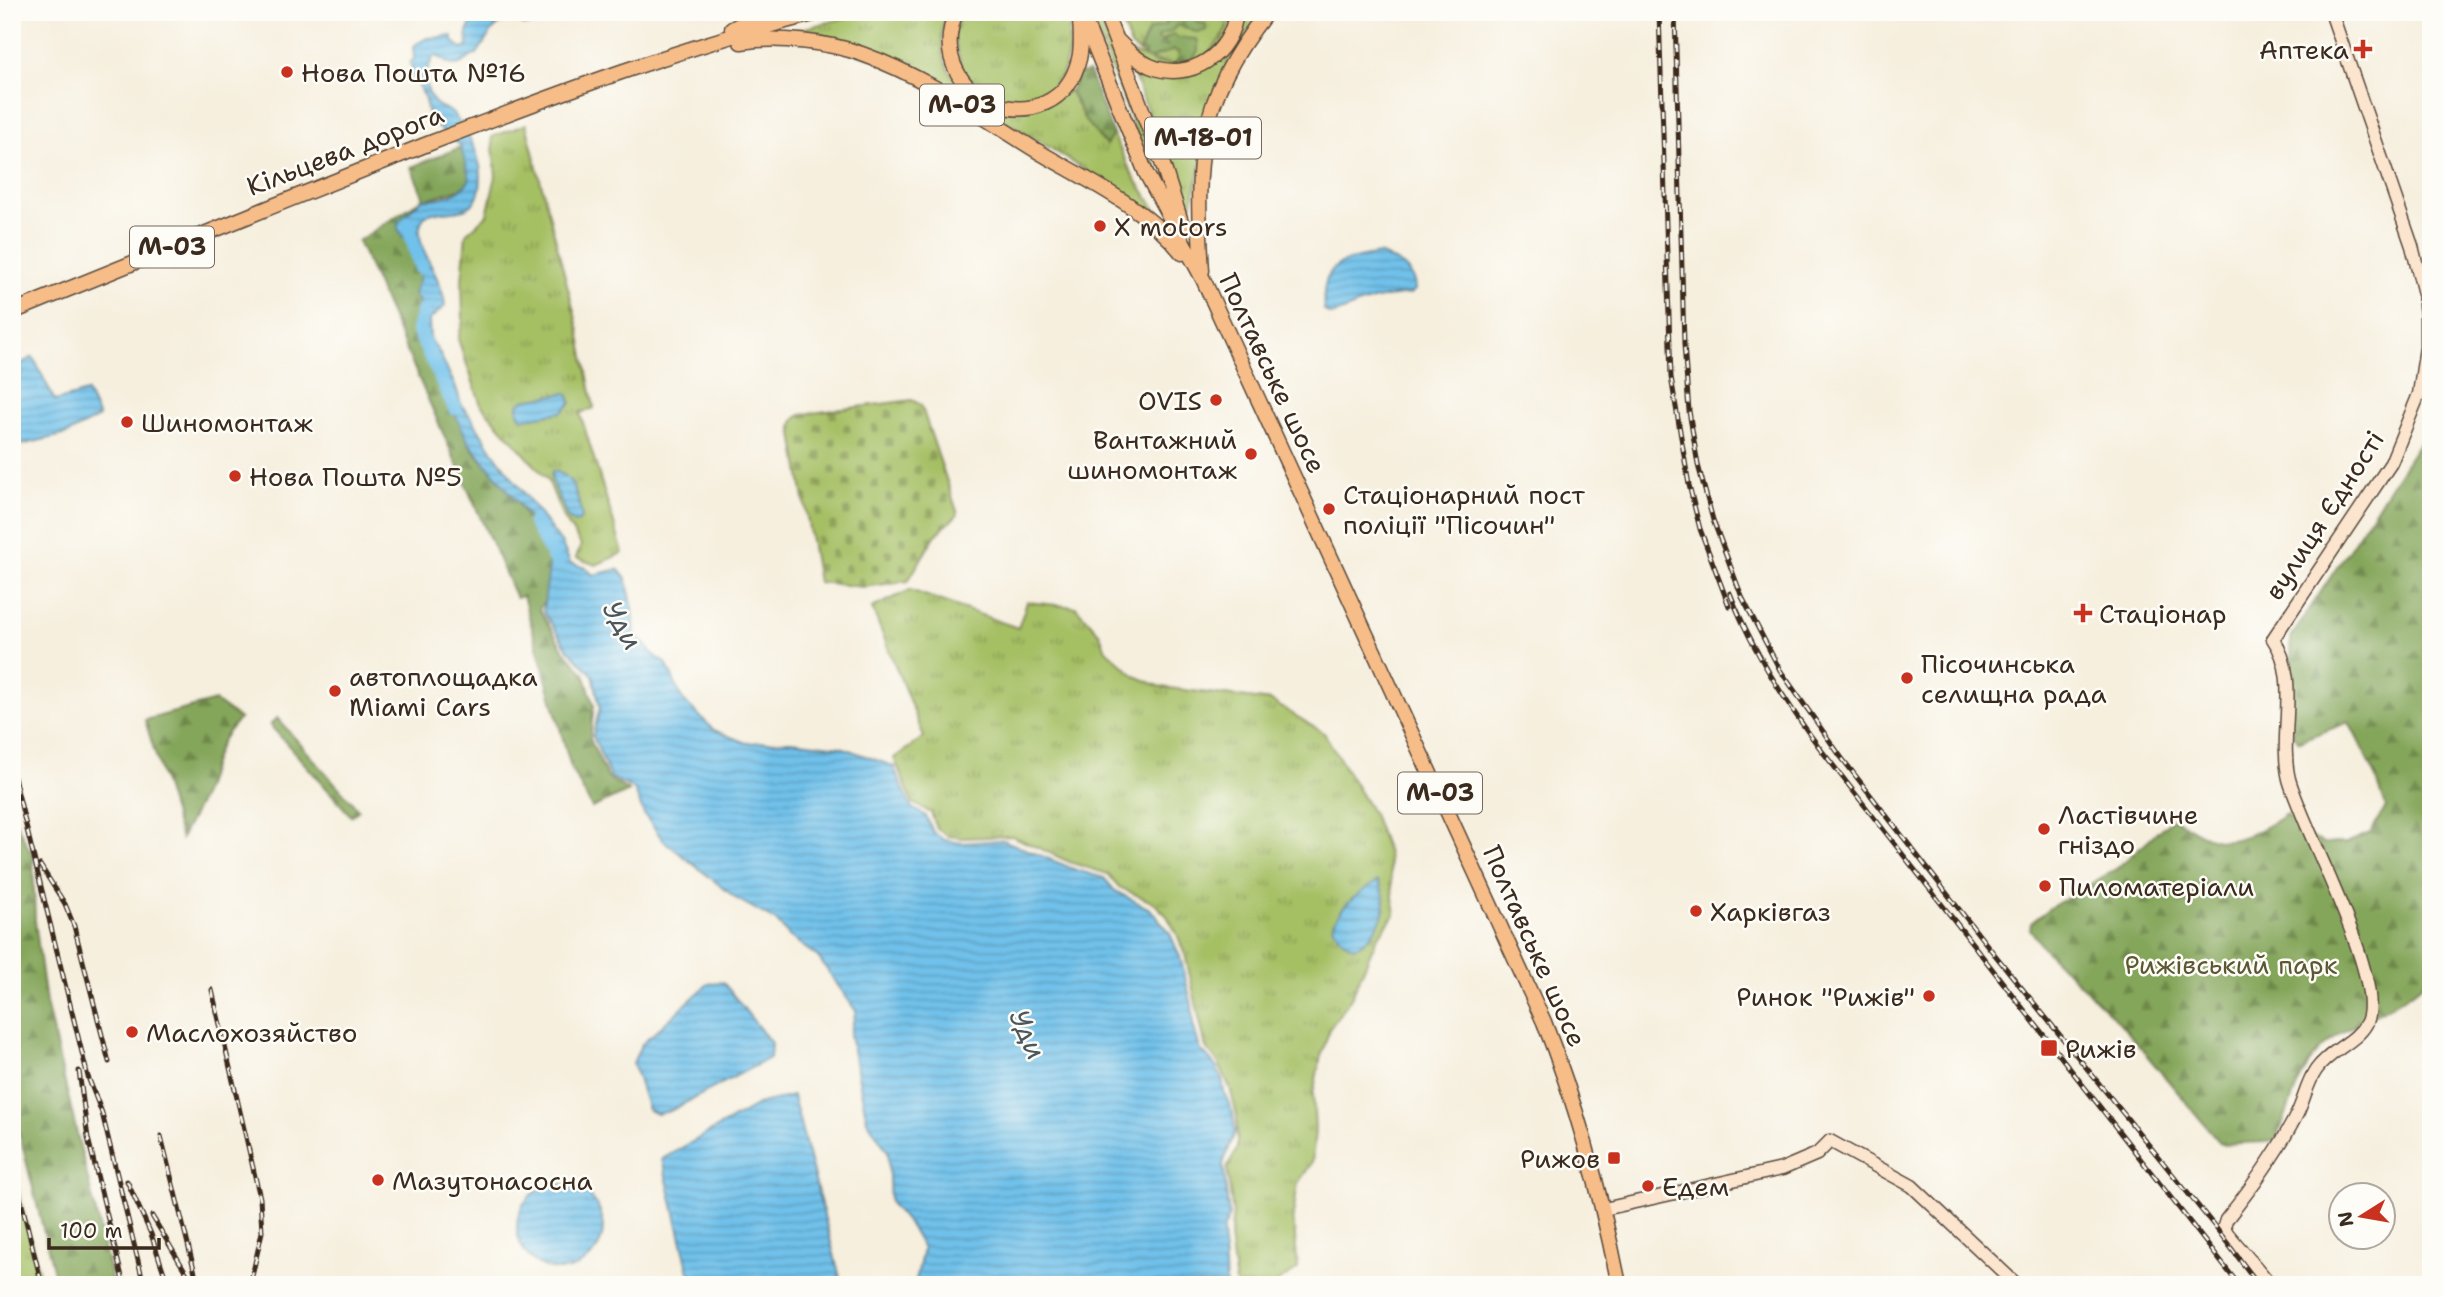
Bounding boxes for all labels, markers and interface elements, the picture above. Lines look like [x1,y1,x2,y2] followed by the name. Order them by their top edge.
[2259,32,2349,67] place label: Аптека
[2355,41,2371,57] marker: Аптека
[301,55,526,90] place label: Нова Пошта №16
[279,64,295,80] marker: Нова Пошта №16
[920,84,1004,125] road number: М-03
[241,96,449,204] street label: Кільцева дорога
[1145,118,1261,158] road number: М-18-01
[1114,209,1228,244] place label: Х motors
[1092,218,1108,234] marker: Х motors
[130,226,214,268] road number: М-03
[1211,267,1335,479] street label: Полтавське шосе
[1138,383,1202,418] place label: OVIS
[1208,392,1224,408] marker: OVIS
[141,405,313,440] place label: Шиномонтаж
[119,414,135,430] marker: Шиномонтаж
[1067,422,1238,487] place label: Вантажний шиномонтаж
[2256,424,2392,606] street label: вулиця Єдності
[1243,446,1259,462] marker: Вантажний шиномонтаж
[249,459,462,494] place label: Нова Пошта №5
[227,468,243,484] marker: Нова Пошта №5
[1343,477,1586,542] place label: Стаціонарний пост поліції "Пісочин"
[1321,501,1337,517] marker: Стаціонарний пост поліції "Пісочин"
[594,593,652,657] water label: Уди
[2099,596,2227,631] place label: Стаціонар
[2073,603,2093,623] marker: Стаціонар
[1921,646,2107,711] place label: Пісочинська селищна рада
[349,659,538,724] place label: автоплощадка Miami Cars
[1899,670,1915,686] marker: Пісочинська селищна рада
[327,683,343,699] marker: автоплощадка Miami Cars
[1398,772,1482,814] road number: М-03
[2058,797,2198,862] place label: Ластівчине гніздо
[2036,821,2052,837] marker: Ластівчине гніздо
[1475,840,1595,1052] street label: Полтавське шосе
[2059,869,2254,904] place label: Пиломатеріали
[2037,878,2053,894] marker: Пиломатеріали
[1710,894,1831,929] place label: Харківгаз
[1688,903,1704,919] marker: Харківгаз
[2125,947,2338,982] park label: Рижівський парк
[1736,979,1915,1014] place label: Ринок "Рижів"
[1921,988,1937,1004] marker: Ринок "Рижів"
[1000,1003,1056,1065] water label: Уди
[146,1015,358,1050] place label: Маслохозяйство
[124,1024,140,1040] marker: Маслохозяйство
[2065,1031,2137,1066] place label: Рижів
[2039,1038,2059,1058] marker: Рижів
[1520,1141,1600,1176] place label: Рижов
[1606,1150,1622,1166] marker: Рижов
[392,1163,593,1198] place label: Мазутонасосна
[1662,1169,1729,1204] place label: Едем
[370,1172,386,1188] marker: Мазутонасосна
[1640,1178,1656,1194] marker: Едем
[2328,1182,2398,1252] north arrow
[49,1206,159,1250] scale bar
[2332,1209,2360,1229] text: N
[60,1217,123,1245] text: 100 m

